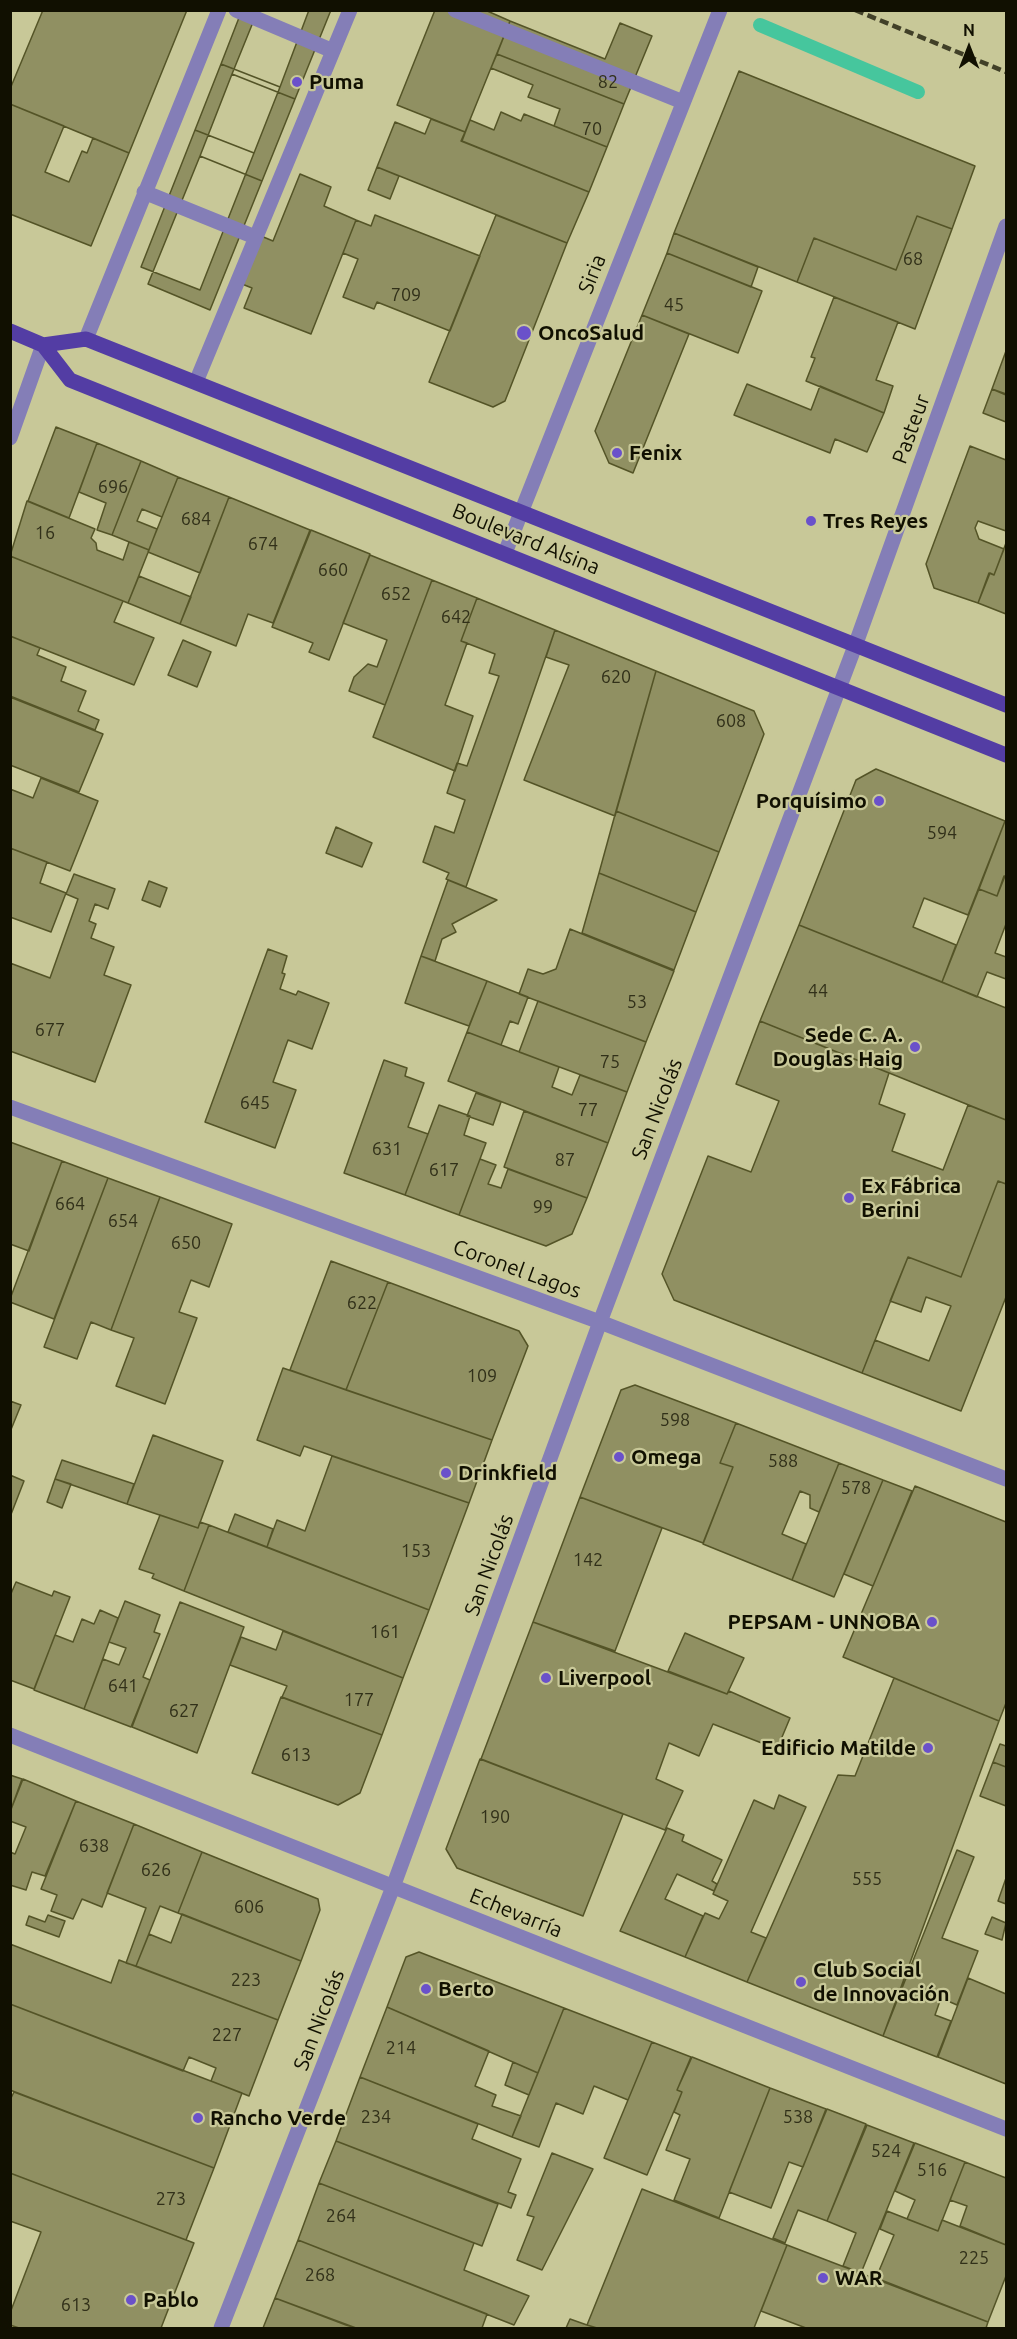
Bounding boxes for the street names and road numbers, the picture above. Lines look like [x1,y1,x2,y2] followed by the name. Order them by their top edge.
[573,251,611,297] street label: Siria
[887,391,935,467] street label: Pasteur
[449,498,603,580] street label: Boulevard Alsina
[626,1055,688,1163] street label: San Nicolás
[450,1234,584,1304] street label: Coronel Lagos
[459,1511,519,1619] street label: San Nicolás
[466,1883,566,1943] street label: Echevarría
[288,1966,350,2074] street label: San Nicolás

